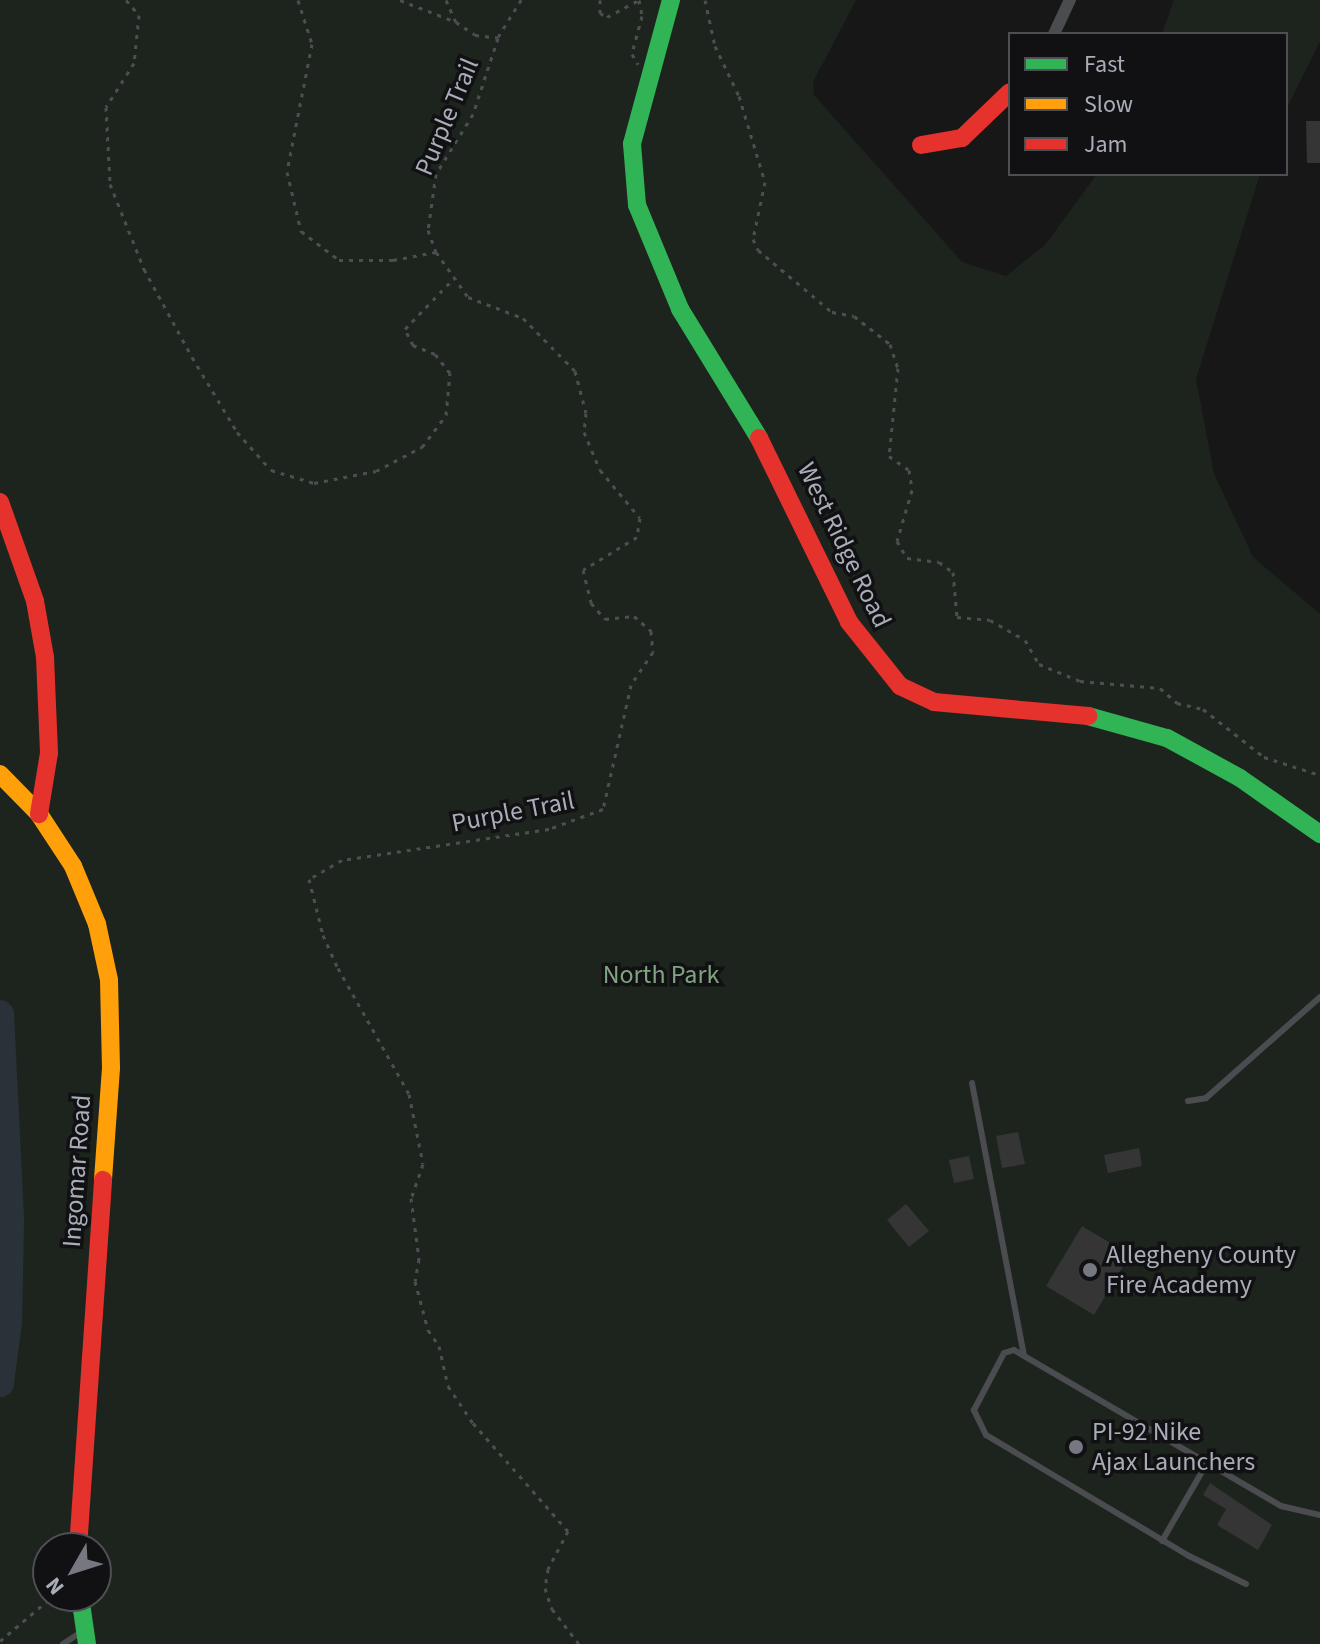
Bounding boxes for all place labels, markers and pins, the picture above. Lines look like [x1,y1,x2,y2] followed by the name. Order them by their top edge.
[1106,1239,1296,1300] place label: Allegheny County Fire Academy
[1081,1261,1099,1279] marker: Allegheny County Fire Academy
[1092,1416,1255,1478] place label: PI-92 Nike Ajax Launchers
[1067,1438,1085,1456] marker: PI-92 Nike Ajax Launchers

